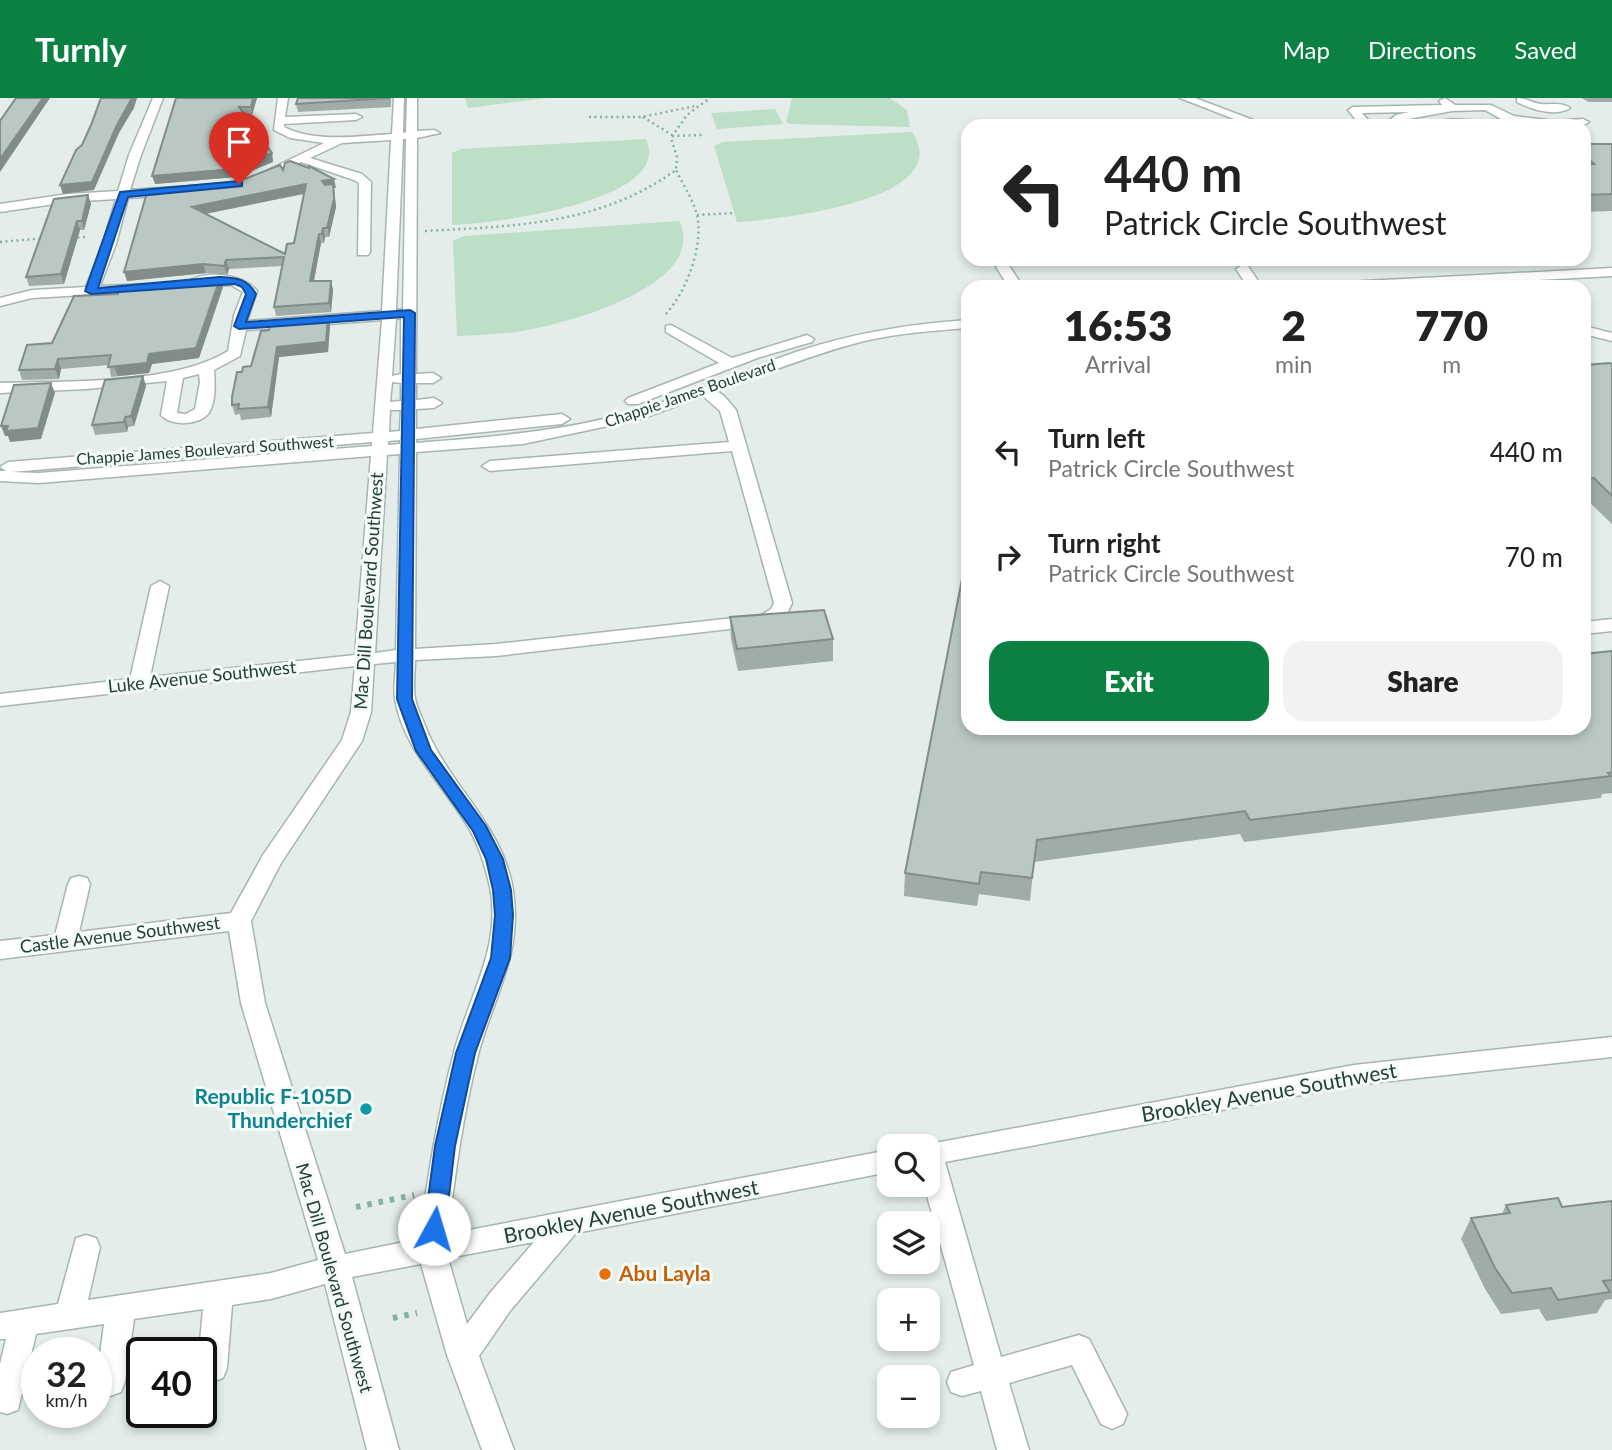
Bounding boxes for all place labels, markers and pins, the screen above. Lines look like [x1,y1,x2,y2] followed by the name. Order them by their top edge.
[209,112,269,184] pin
[195,1083,352,1132] place label: Republic F-105D Thunderchief
[358,1101,374,1117] marker: Republic F-105D Thunderchief
[618,1260,711,1285] place label: Abu Layla
[597,1266,613,1282] marker: Abu Layla

